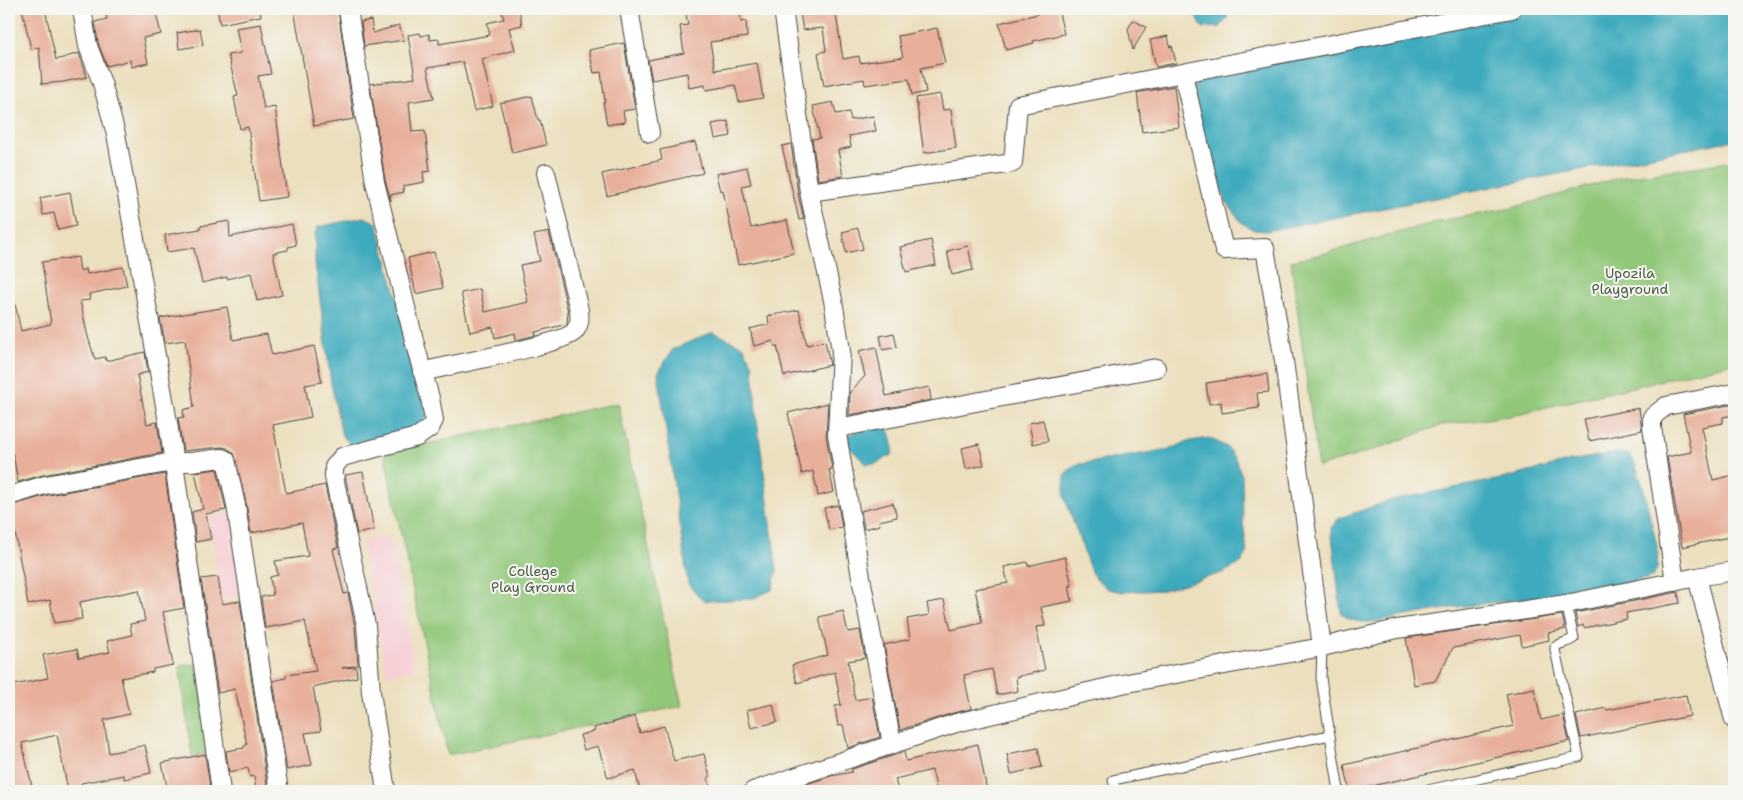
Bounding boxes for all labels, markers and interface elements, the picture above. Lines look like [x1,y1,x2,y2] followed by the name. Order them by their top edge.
[1592,264,1669,298] park label: Upozila Playground
[491,562,575,596] park label: College Play Ground

